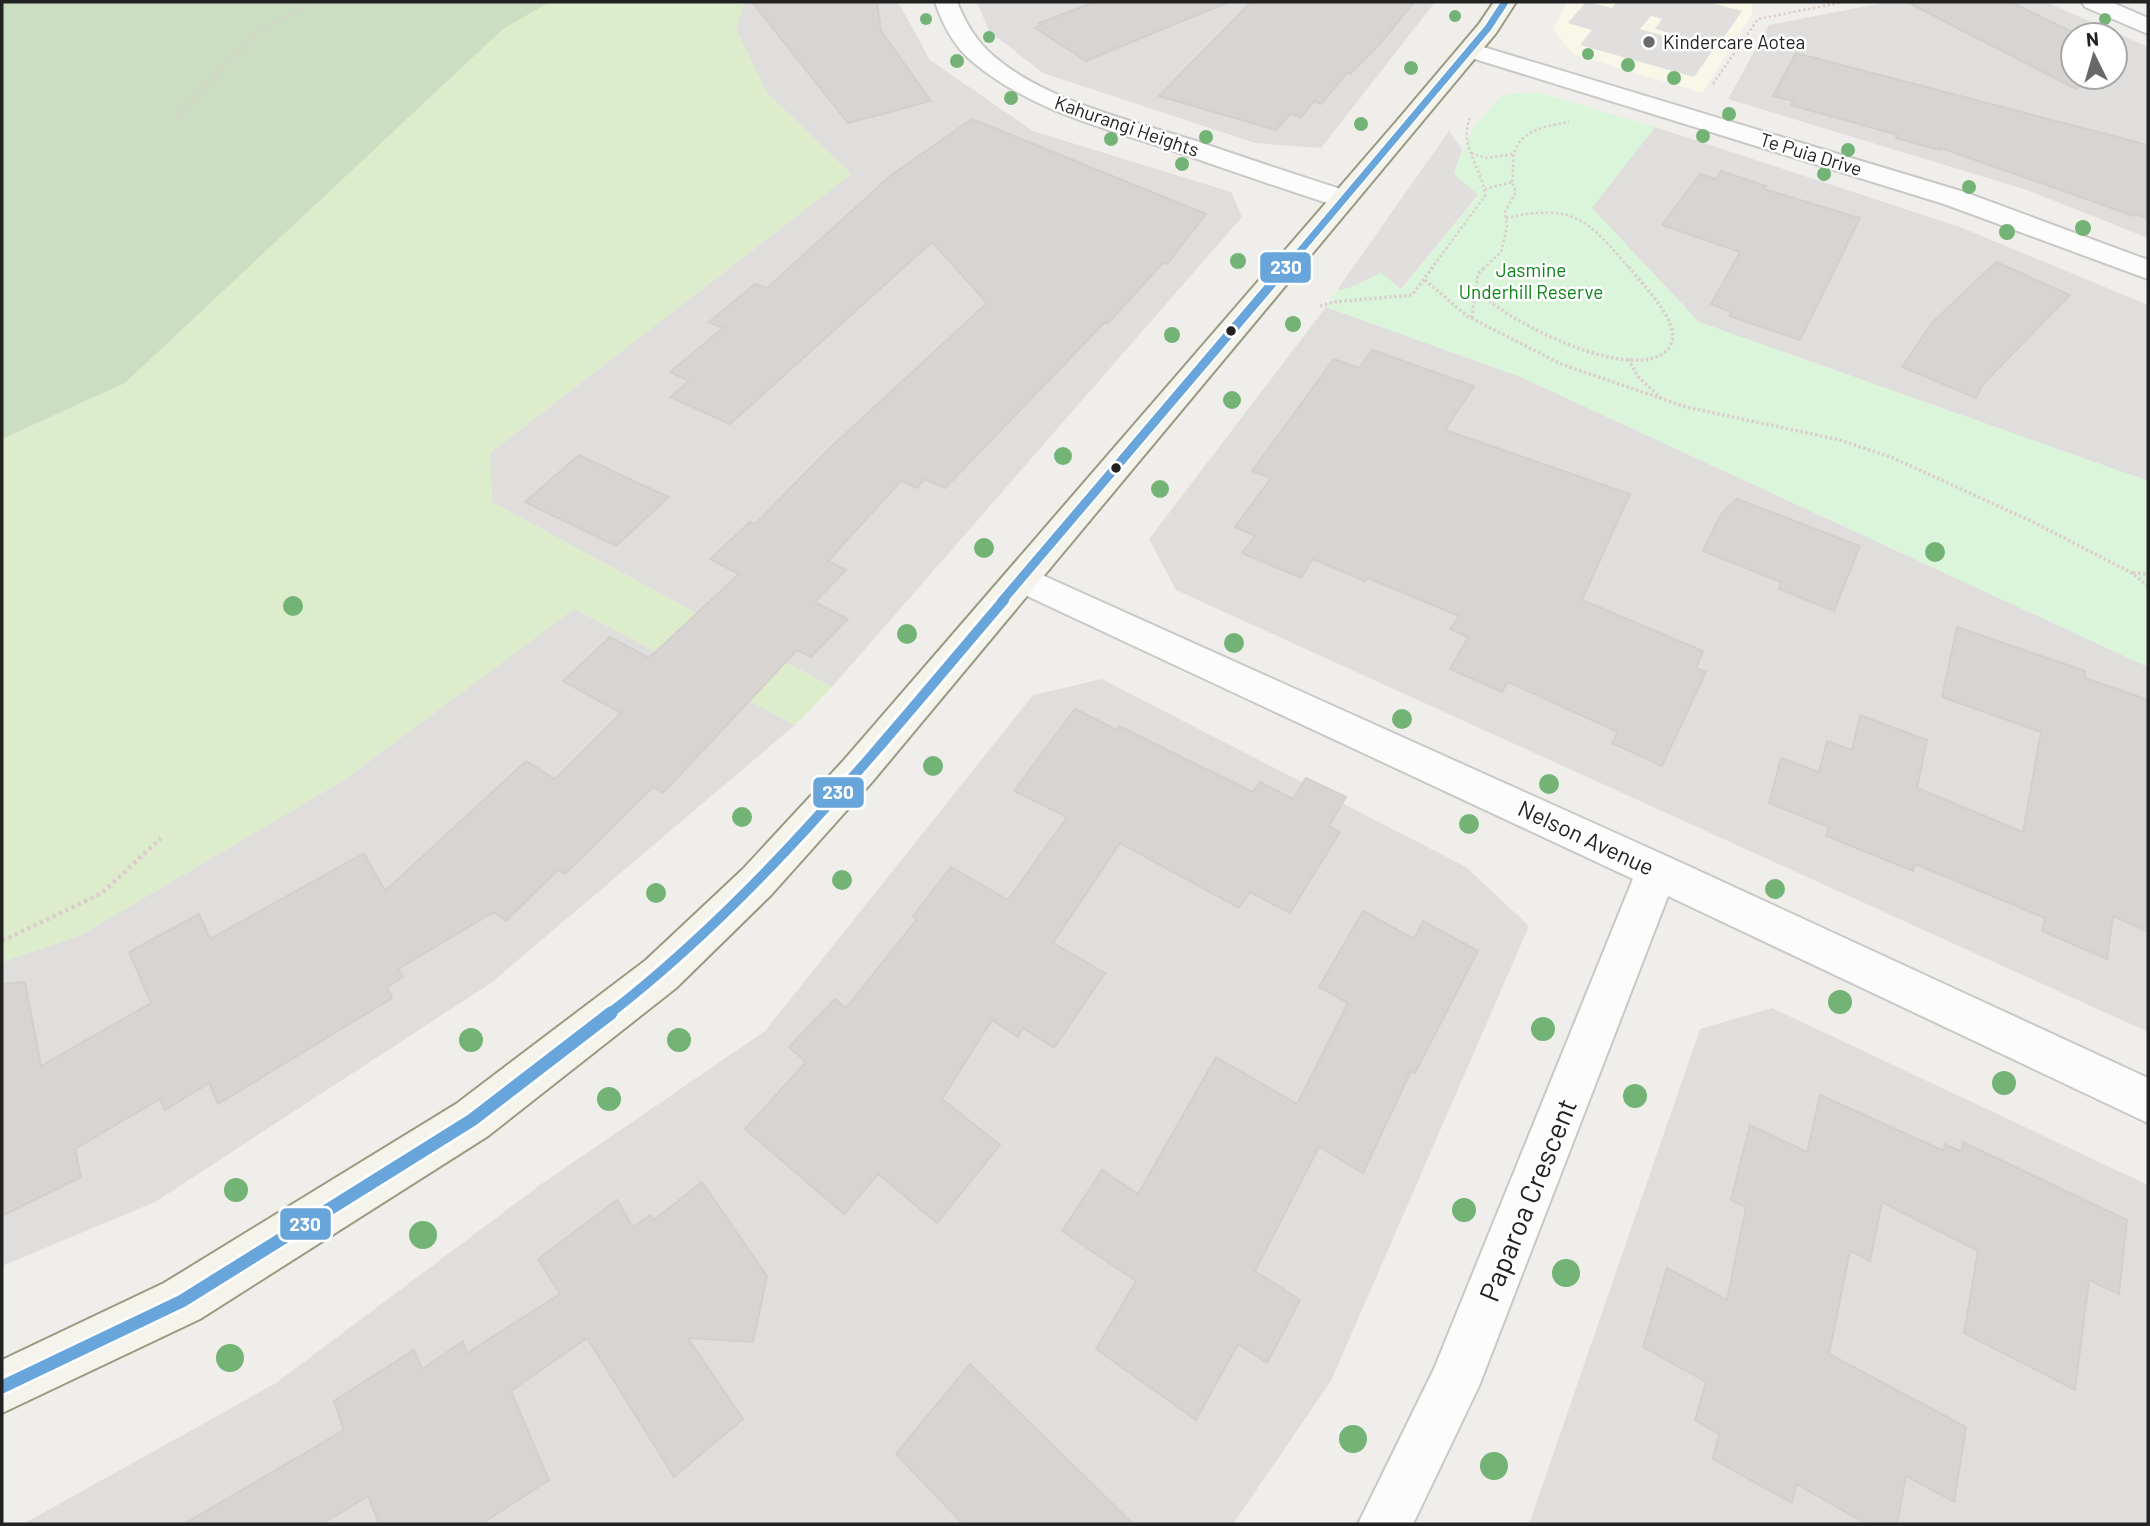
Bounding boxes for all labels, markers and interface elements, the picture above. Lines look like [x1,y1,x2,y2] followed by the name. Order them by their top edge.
[2059,21,2129,91] north arrow
[2085,27,2100,51] text: N
[1663,30,1805,53] place label: Kindercare Aotea
[1641,34,1657,50] marker: Kindercare Aotea
[1052,90,1202,161] street label: Kahurangi Heights
[1757,127,1865,180] street label: Te Puia Drive
[1259,251,1312,284] line badge: 230
[1270,255,1302,278] text: 230
[1459,258,1603,303] park label: Jasmine Underhill Reserve
[1224,324,1238,338] unlabelled marker
[1109,461,1123,475] unlabelled marker
[812,776,865,809] line badge: 230
[822,780,854,803] text: 230
[1514,793,1659,881] street label: Nelson Avenue
[1471,1093,1583,1306] street label: Paparoa Crescent
[279,1207,332,1241] line badge: 230
[289,1212,321,1235] text: 230

